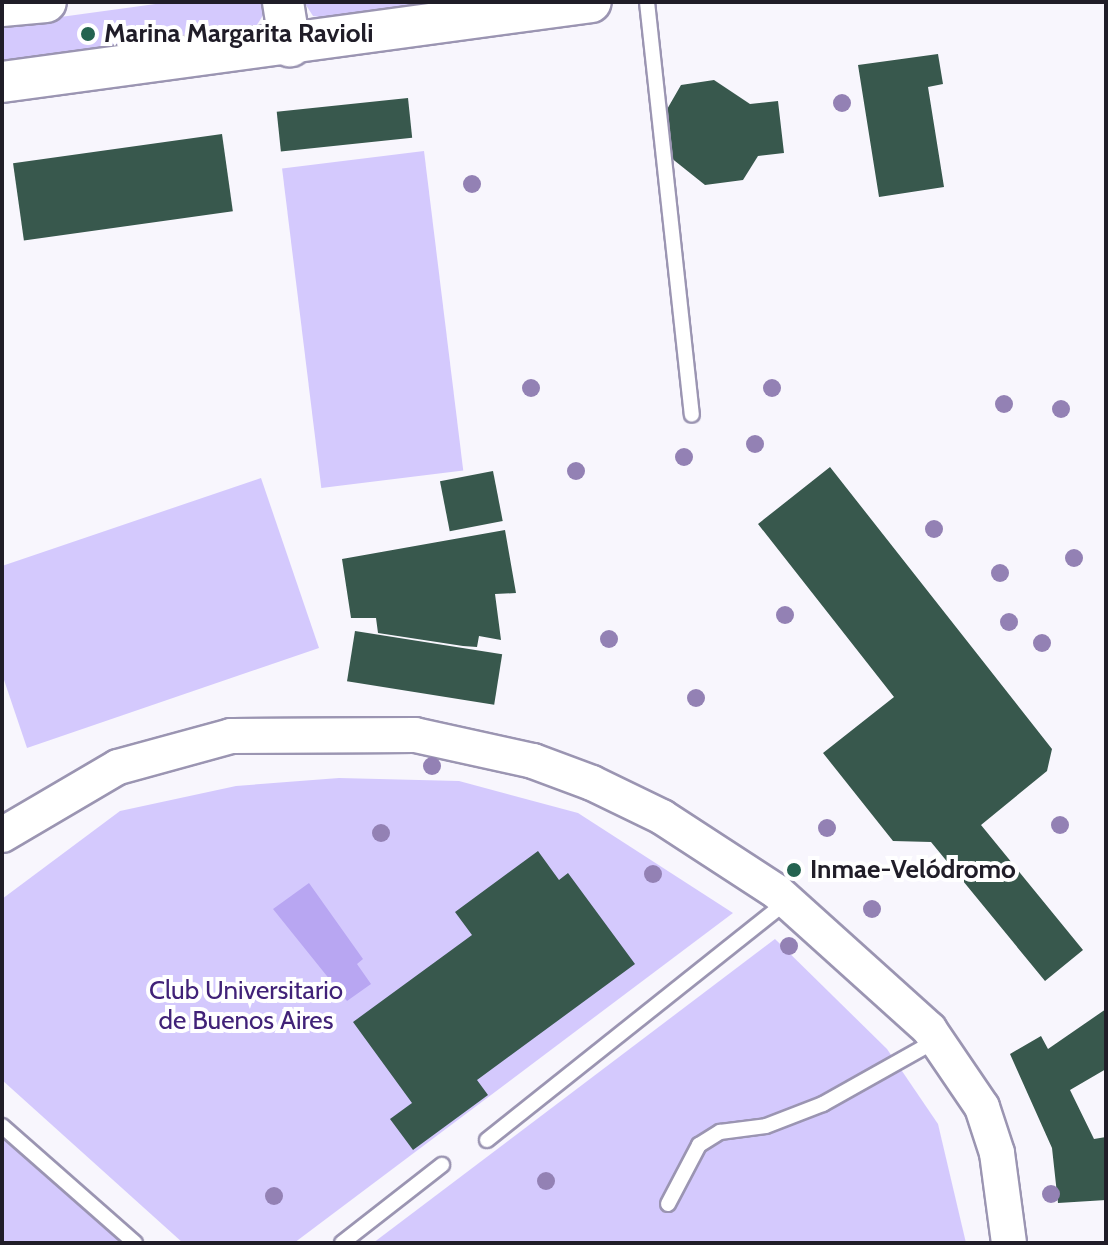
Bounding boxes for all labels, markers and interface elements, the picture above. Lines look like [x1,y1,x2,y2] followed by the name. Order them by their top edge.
[104,18,374,50] place label: Marina Margarita Ravioli
[79,25,97,43] marker: Marina Margarita Ravioli
[810,854,1016,886] place label: Inmae-Velódromo
[785,861,803,879] marker: Inmae-Velódromo
[149,975,343,1036] park label: Club Universitario de Buenos Aires

